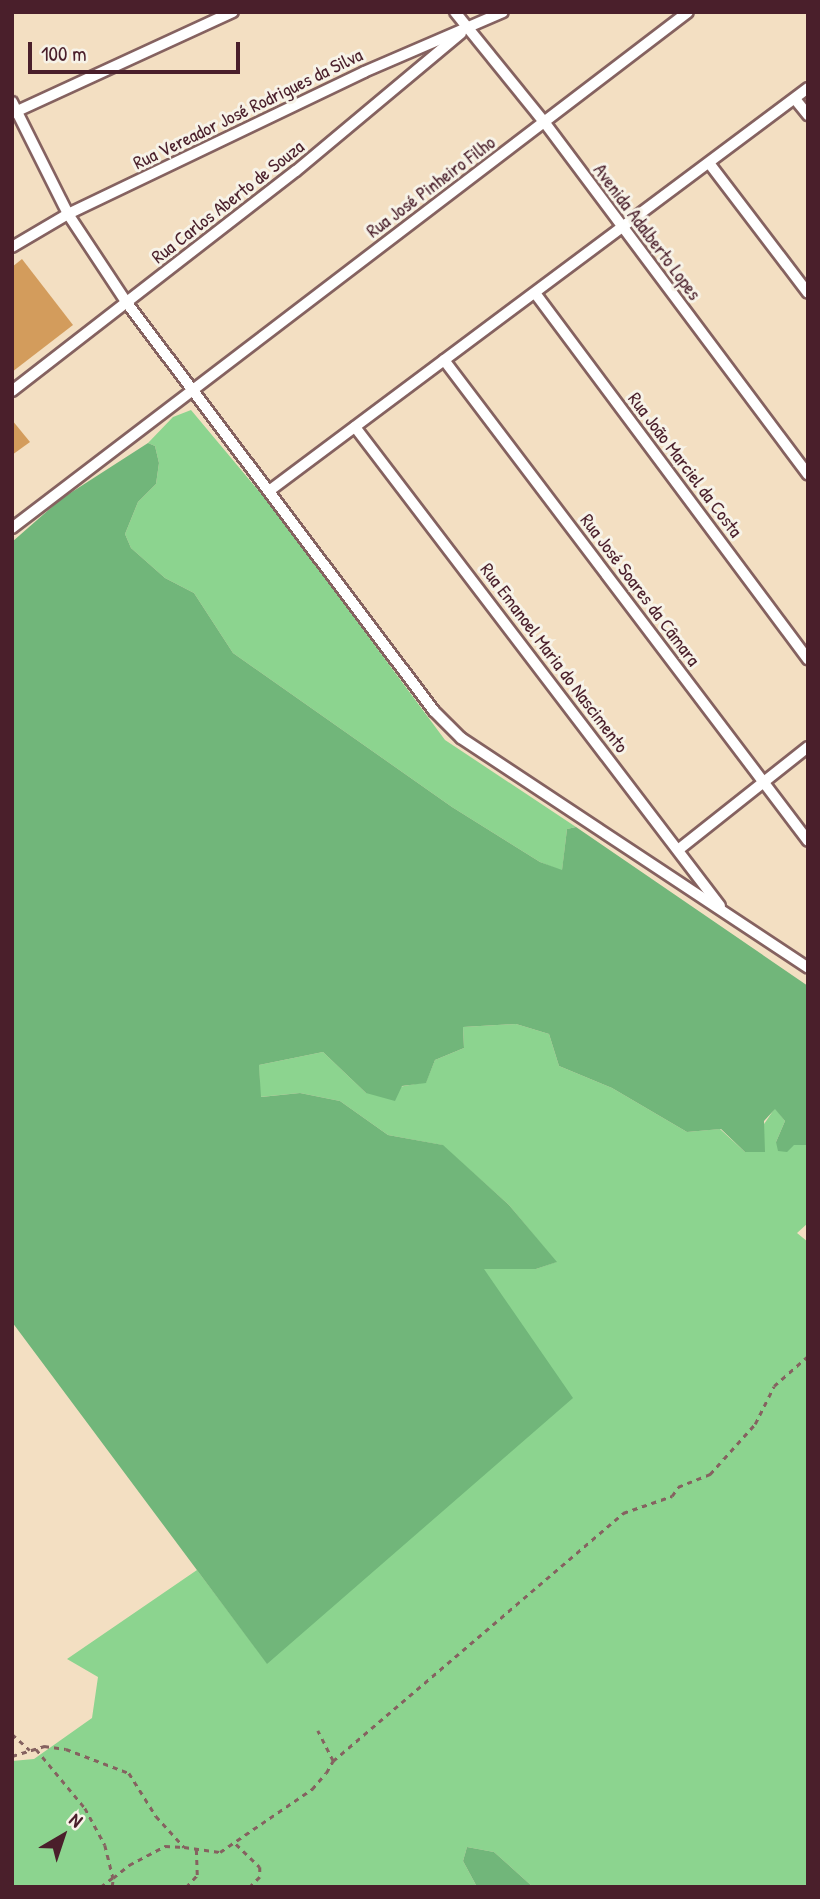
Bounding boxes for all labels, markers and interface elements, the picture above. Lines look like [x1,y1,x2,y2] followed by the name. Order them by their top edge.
[32,28,243,72] scale bar
[41,39,87,68] text: 100 m
[130,43,366,175] street label: Rua Vereador José Rodrigues da Silva
[362,131,500,243] street label: Rua José Pinheiro Filho
[147,135,309,269] street label: Rua Carlos Aberto de Souza
[588,159,706,305] street label: Avenida Adalberto Lopes
[623,388,747,542] street label: Rua João Marciel da Costa
[575,509,705,671] street label: Rua José Soares da Câmara
[475,559,633,757] street label: Rua Emanoel Maria do Nascimento
[28,1801,98,1871] north arrow
[64,1806,88,1833] text: N

